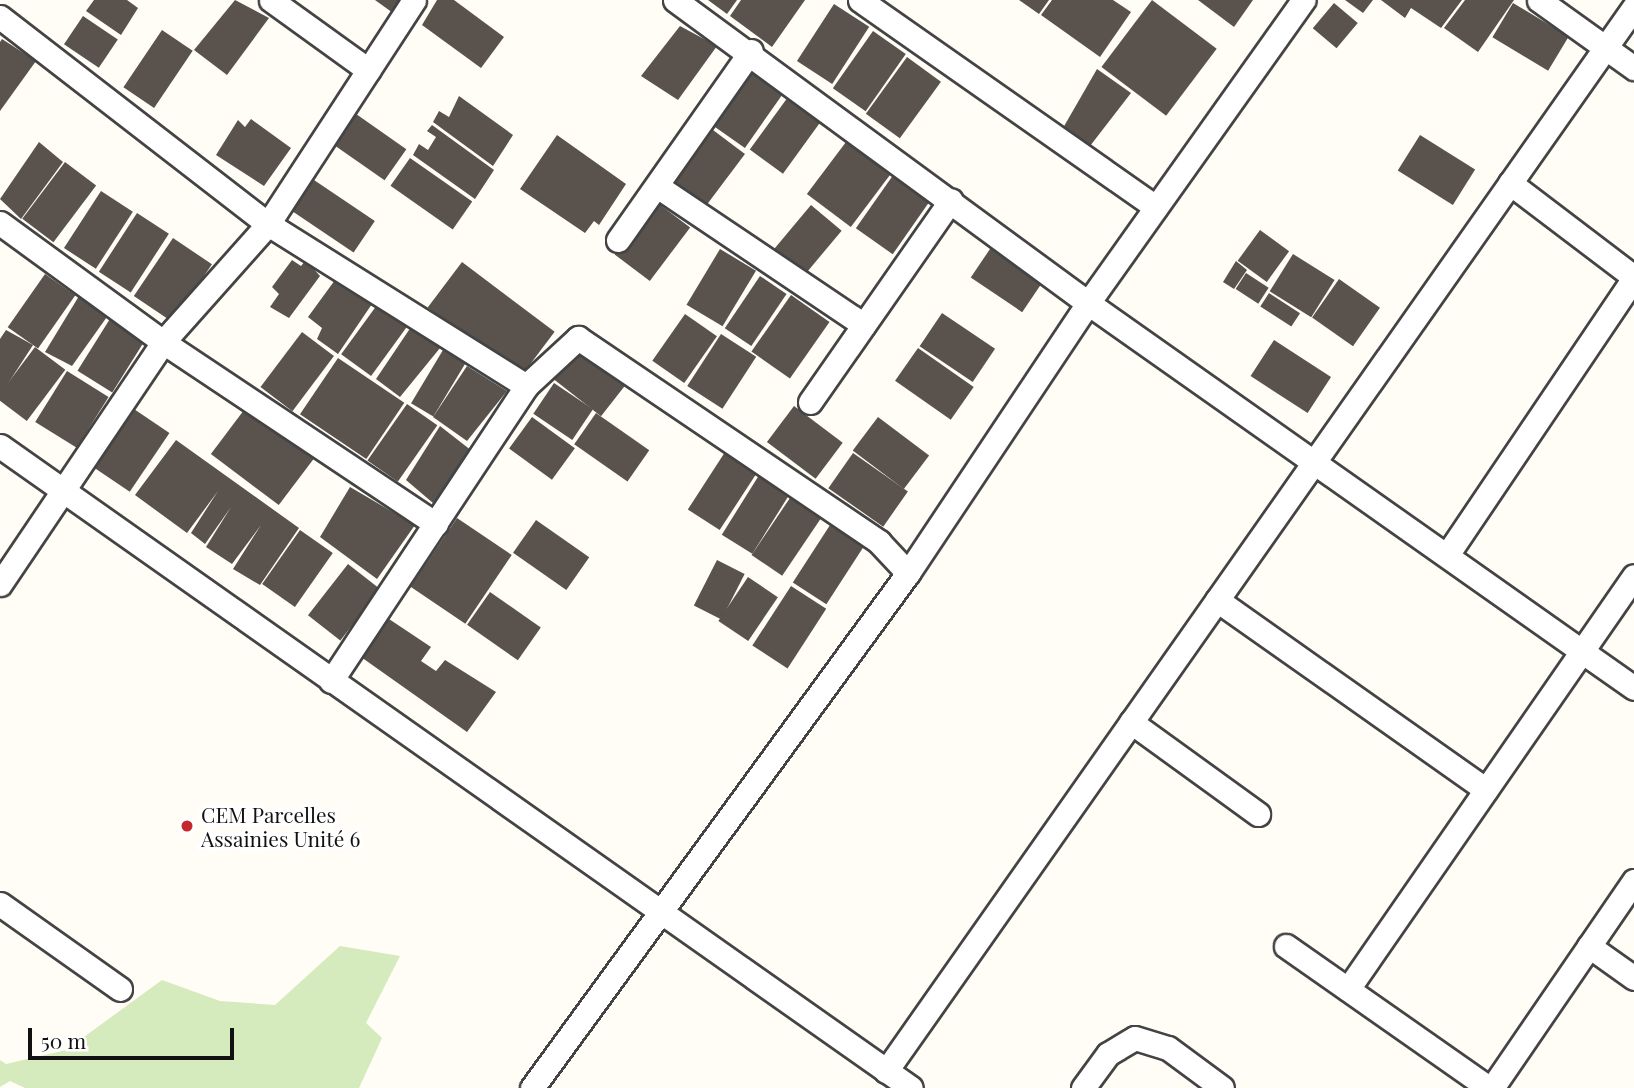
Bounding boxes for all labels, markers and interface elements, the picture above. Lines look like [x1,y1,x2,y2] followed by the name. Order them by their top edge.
[201,801,360,851] place label: CEM Parcelles Assainies Unité 6
[179,818,195,834] marker: CEM Parcelles Assainies Unité 6
[32,1014,238,1058] scale bar
[41,1026,86,1054] text: 50 m

